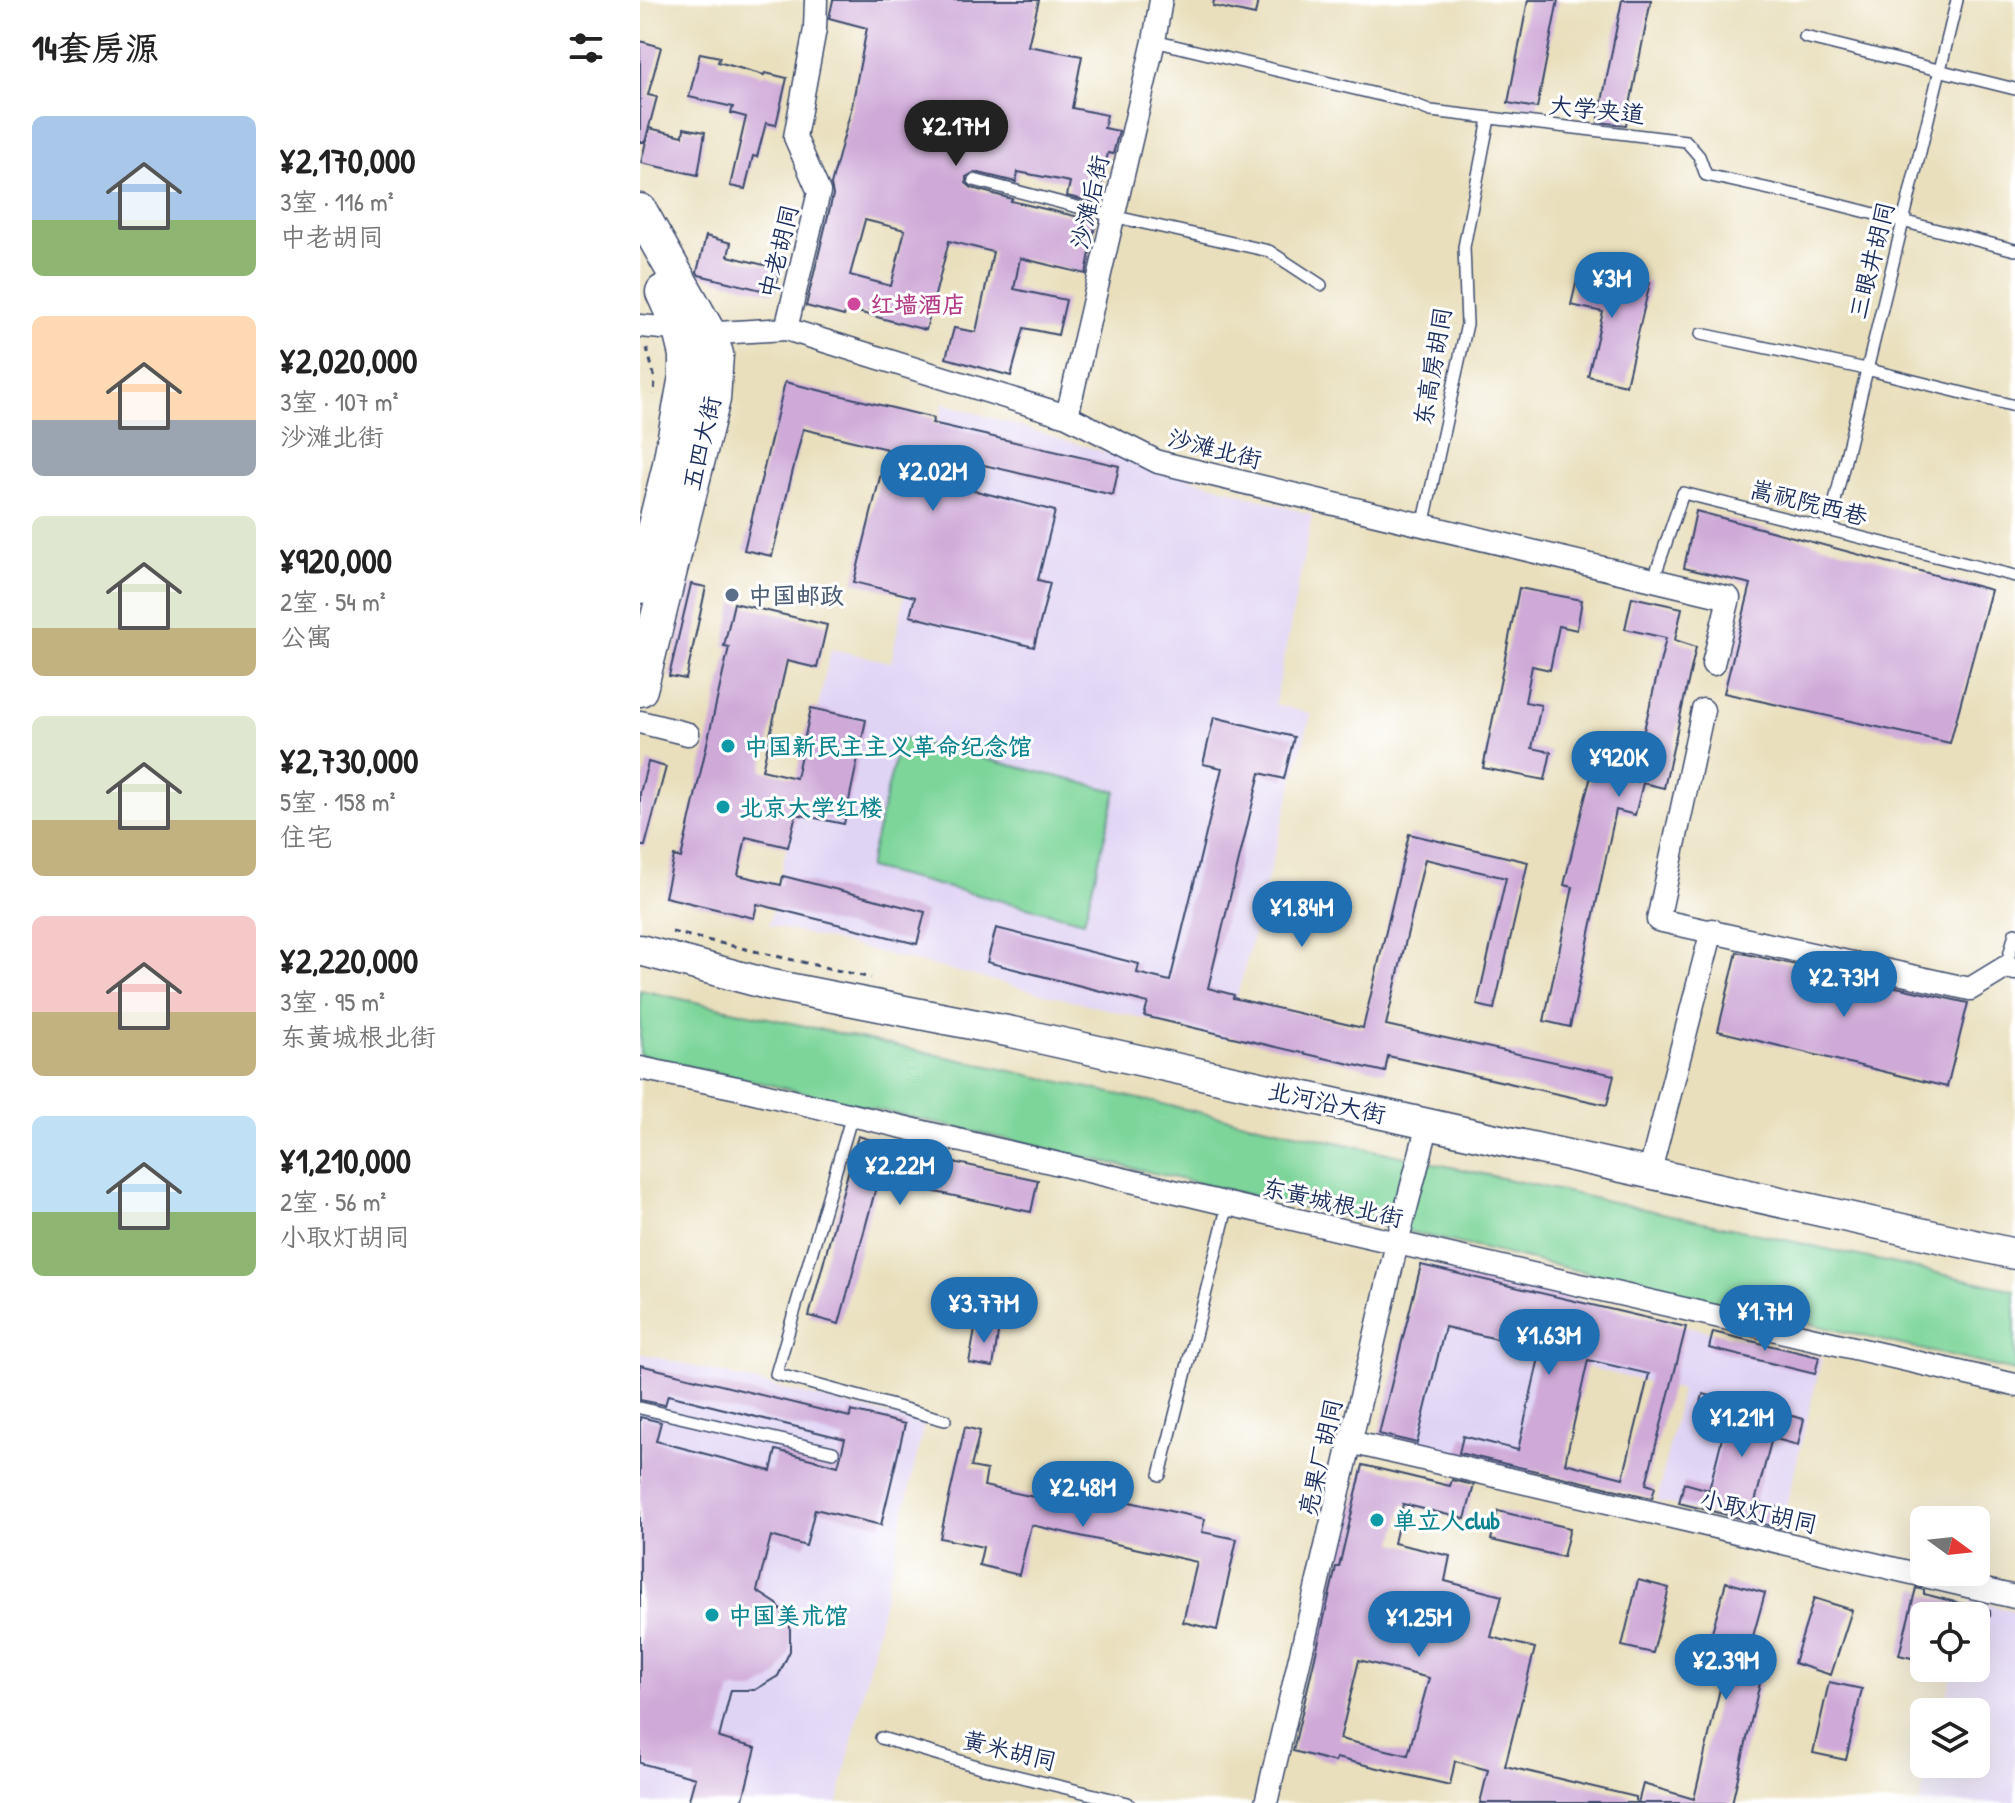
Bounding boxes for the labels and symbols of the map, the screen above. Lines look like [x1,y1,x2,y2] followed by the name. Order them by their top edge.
[1548,88,1646,130] street label: 大学夹道
[891,100,1021,168] pin: ¥2.17M
[1063,152,1115,252] street label: 沙滩后街
[1841,198,1901,322] street label: 三眼井胡同
[751,201,805,301] street label: 中老胡同
[1573,252,1651,320] pin: ¥3M
[870,288,966,320] place label: 红墙酒店
[845,295,863,313] marker: 红墙酒店
[1406,304,1458,428] street label: 东高房胡同
[675,393,727,493] street label: 五四大街
[1165,421,1265,475] street label: 沙滩北街
[868,445,998,513] pin: ¥2.02M
[1747,472,1871,532] street label: 嵩祝院西巷
[748,579,844,611] place label: 中国邮政
[723,586,741,604] marker: 中国邮政
[744,730,1032,762] place label: 中国新民主主义革命纪念馆
[1563,731,1675,799] pin: ¥920K
[719,737,737,755] marker: 中国新民主主义革命纪念馆
[739,791,883,823] place label: 北京大学红楼
[714,798,732,816] marker: 北京大学红楼
[1237,881,1367,949] pin: ¥1.84M
[1779,951,1909,1019] pin: ¥2.73M
[1265,1074,1389,1130] street label: 北河沿大街
[835,1139,965,1207] pin: ¥2.22M
[1259,1170,1407,1234] street label: 东黄城根北街
[919,1277,1049,1345] pin: ¥3.77M
[1709,1285,1821,1353] pin: ¥1.7M
[1484,1309,1614,1377] pin: ¥1.63M
[1677,1391,1807,1459] pin: ¥1.21M
[1291,1395,1349,1519] street label: 亮果厂胡同
[1018,1461,1148,1529] pin: ¥2.48M
[1697,1482,1821,1540] street label: 小取灯胡同
[1393,1504,1500,1536] place label: 单立人club
[1910,1506,1990,1586] north arrow
[1368,1511,1386,1529] marker: 单立人club
[1354,1591,1484,1659] pin: ¥1.25M
[728,1599,848,1631] place label: 中国美术馆
[703,1606,721,1624] marker: 中国美术馆
[1661,1634,1791,1702] pin: ¥2.39M
[960,1723,1060,1777] street label: 黄米胡同

